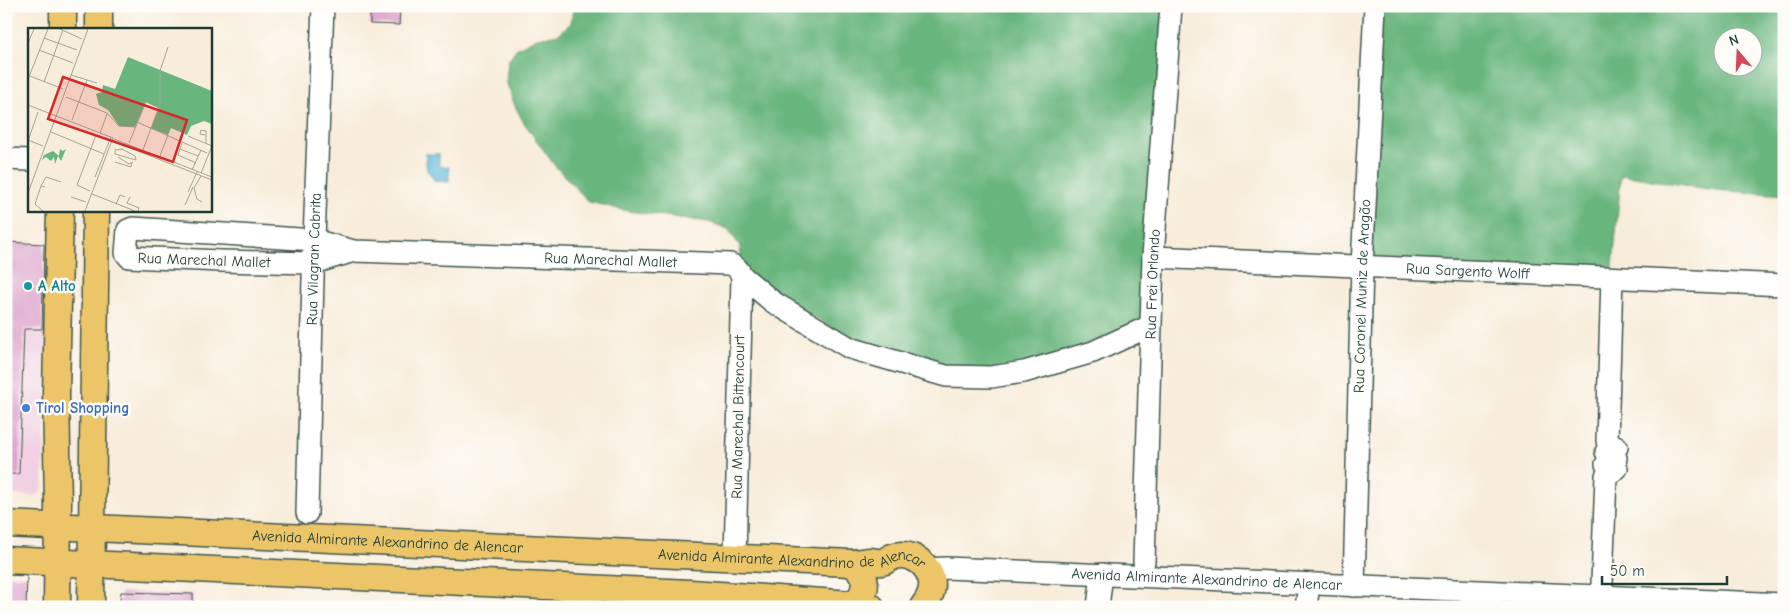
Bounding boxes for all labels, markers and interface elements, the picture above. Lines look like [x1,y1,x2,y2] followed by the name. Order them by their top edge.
[28,28,211,211] inset map
[1712,28,1762,78] north arrow
[1727,31,1741,50] text: N
[303,192,325,326] street label: Rua Vilagran Cabrita
[1350,199,1374,393] street label: Rua Coronel Muniz de Aragão
[1142,228,1164,340] street label: Rua Frei Orlando
[137,249,271,271] street label: Rua Marechal Mallet
[544,249,678,271] street label: Rua Marechal Mallet
[1406,259,1531,283] street label: Rua Sargento Wolff
[38,277,76,295] place label: A Alto
[22,280,34,292] marker: A Alto
[728,334,748,499] street label: Rua Marechal Bittencourt
[36,399,129,417] place label: Tirol Shopping
[20,402,32,414] marker: Tirol Shopping
[252,526,523,557] street label: Avenida Almirante Alexandrino de Alencar
[658,545,930,572] street label: Avenida Almirante Alexandrino de Alencar
[1602,553,1728,585] scale bar
[1610,562,1645,580] text: 50 m
[1071,564,1342,594] street label: Avenida Almirante Alexandrino de Alencar

